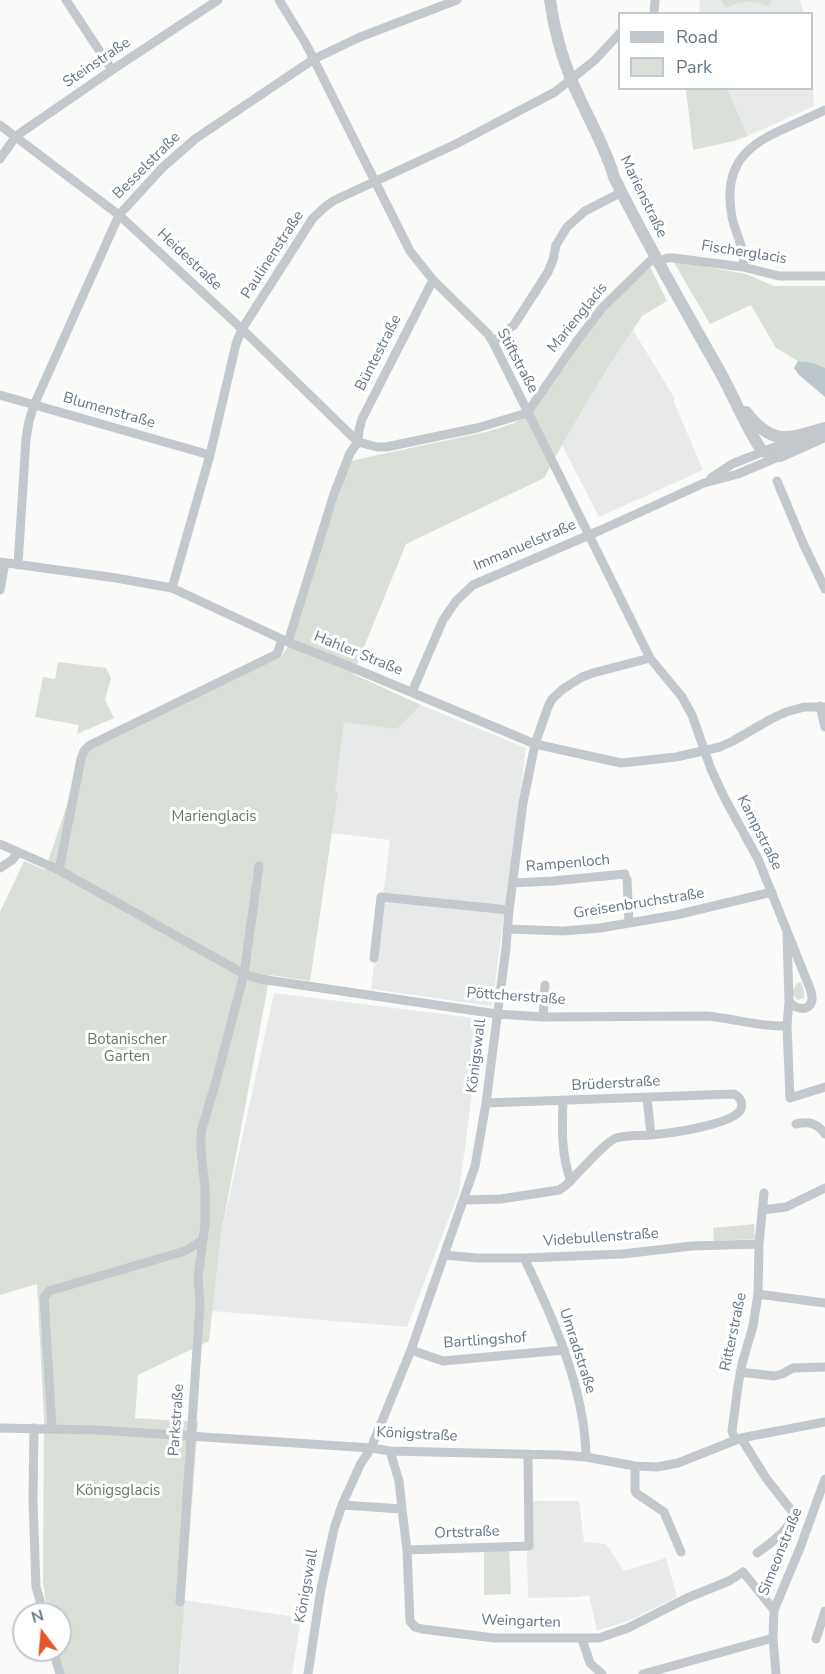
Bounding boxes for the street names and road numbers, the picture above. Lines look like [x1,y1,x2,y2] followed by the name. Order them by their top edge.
[60,34,134,92] street label: Steinstraße
[110,129,184,203] street label: Besselstraße
[615,153,671,241] street label: Marienstraße
[238,208,308,302] street label: Paulinenstraße
[153,225,225,295] street label: Heidestraße
[700,237,788,269] street label: Fischerglacis
[544,279,612,357] street label: Marienglacis
[352,312,406,394] street label: Büntestraße
[492,326,542,396] street label: Stiftstraße
[61,389,157,433] street label: Blumenstraße
[471,516,579,576] street label: Immanuelstraße
[311,628,405,680] street label: Hahler Straße
[732,792,786,874] street label: Kampstraße
[525,851,611,877] street label: Rampenloch
[572,885,706,923] street label: Greisenbruchstraße
[466,985,566,1009] street label: Pöttcherstraße
[464,1018,490,1094] street label: Königswall
[571,1073,661,1095] street label: Brüderstraße
[543,1225,659,1251] street label: Videbullenstraße
[717,1291,751,1373] street label: Ritterstraße
[555,1306,599,1396] street label: Umradstraße
[443,1329,527,1353] street label: Bartlingshof
[165,1383,189,1457] street label: Parkstraße
[376,1424,458,1446] street label: Königstraße
[755,1505,807,1599] street label: Simeonstraße
[434,1523,500,1543] street label: Ortstraße
[292,1548,322,1624] street label: Königswall
[481,1612,561,1632] street label: Weingarten

